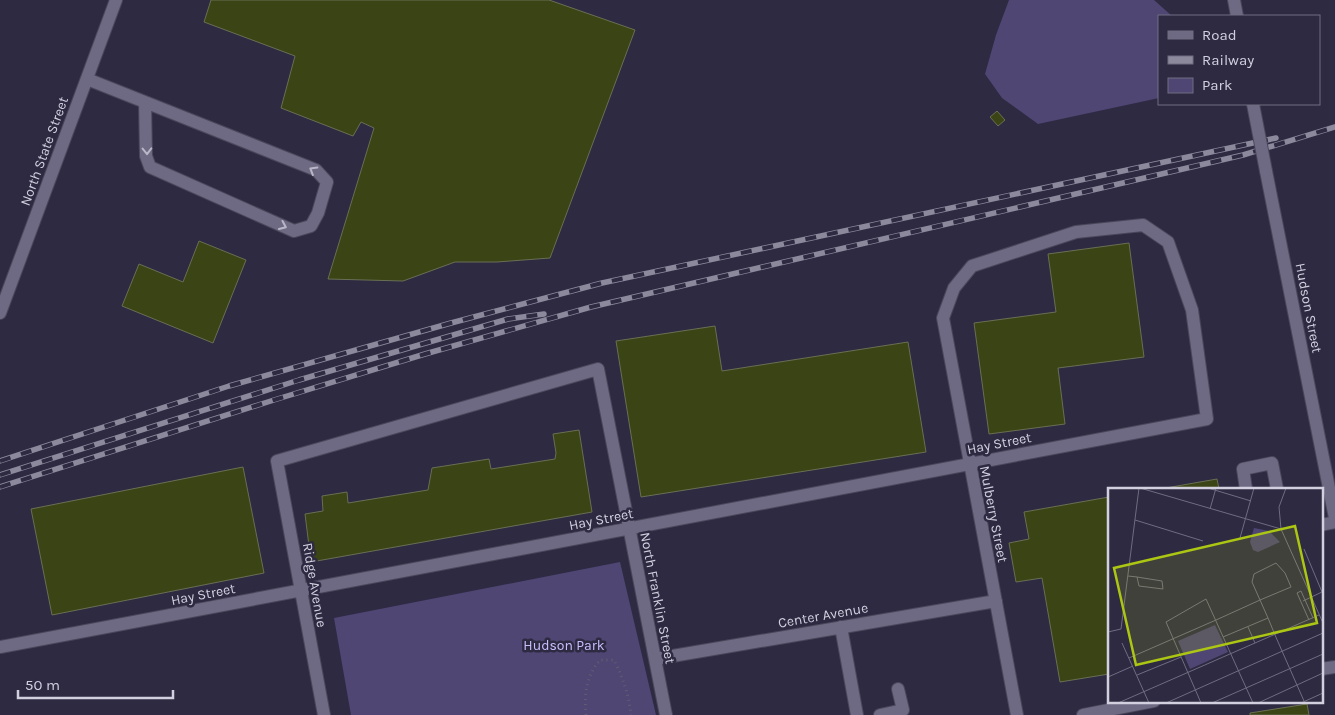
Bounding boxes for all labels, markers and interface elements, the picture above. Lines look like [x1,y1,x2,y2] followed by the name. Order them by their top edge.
[1158,15,1320,105] legend
[1202,26,1237,44] text: Road
[1202,51,1254,69] text: Railway
[1202,76,1232,94] text: Park
[17,94,72,208] street label: North State Street
[142,147,152,155] one-way arrow
[310,167,319,177] one-way arrow
[278,220,287,231] one-way arrow
[1291,262,1326,355] street label: Hudson Street
[965,429,1033,458] street label: Hay Street
[976,464,1011,564] street label: Mulberry Street
[1108,488,1322,702] inset map
[567,505,635,534] street label: Hay Street
[636,531,679,666] street label: North Franklin Street
[299,541,330,629] street label: Ridge Avenue
[169,580,237,609] street label: Hay Street
[777,599,869,632] street label: Center Avenue
[523,637,605,654] park label: Hudson Park
[18,668,172,700] scale bar
[25,676,60,694] text: 50 m

